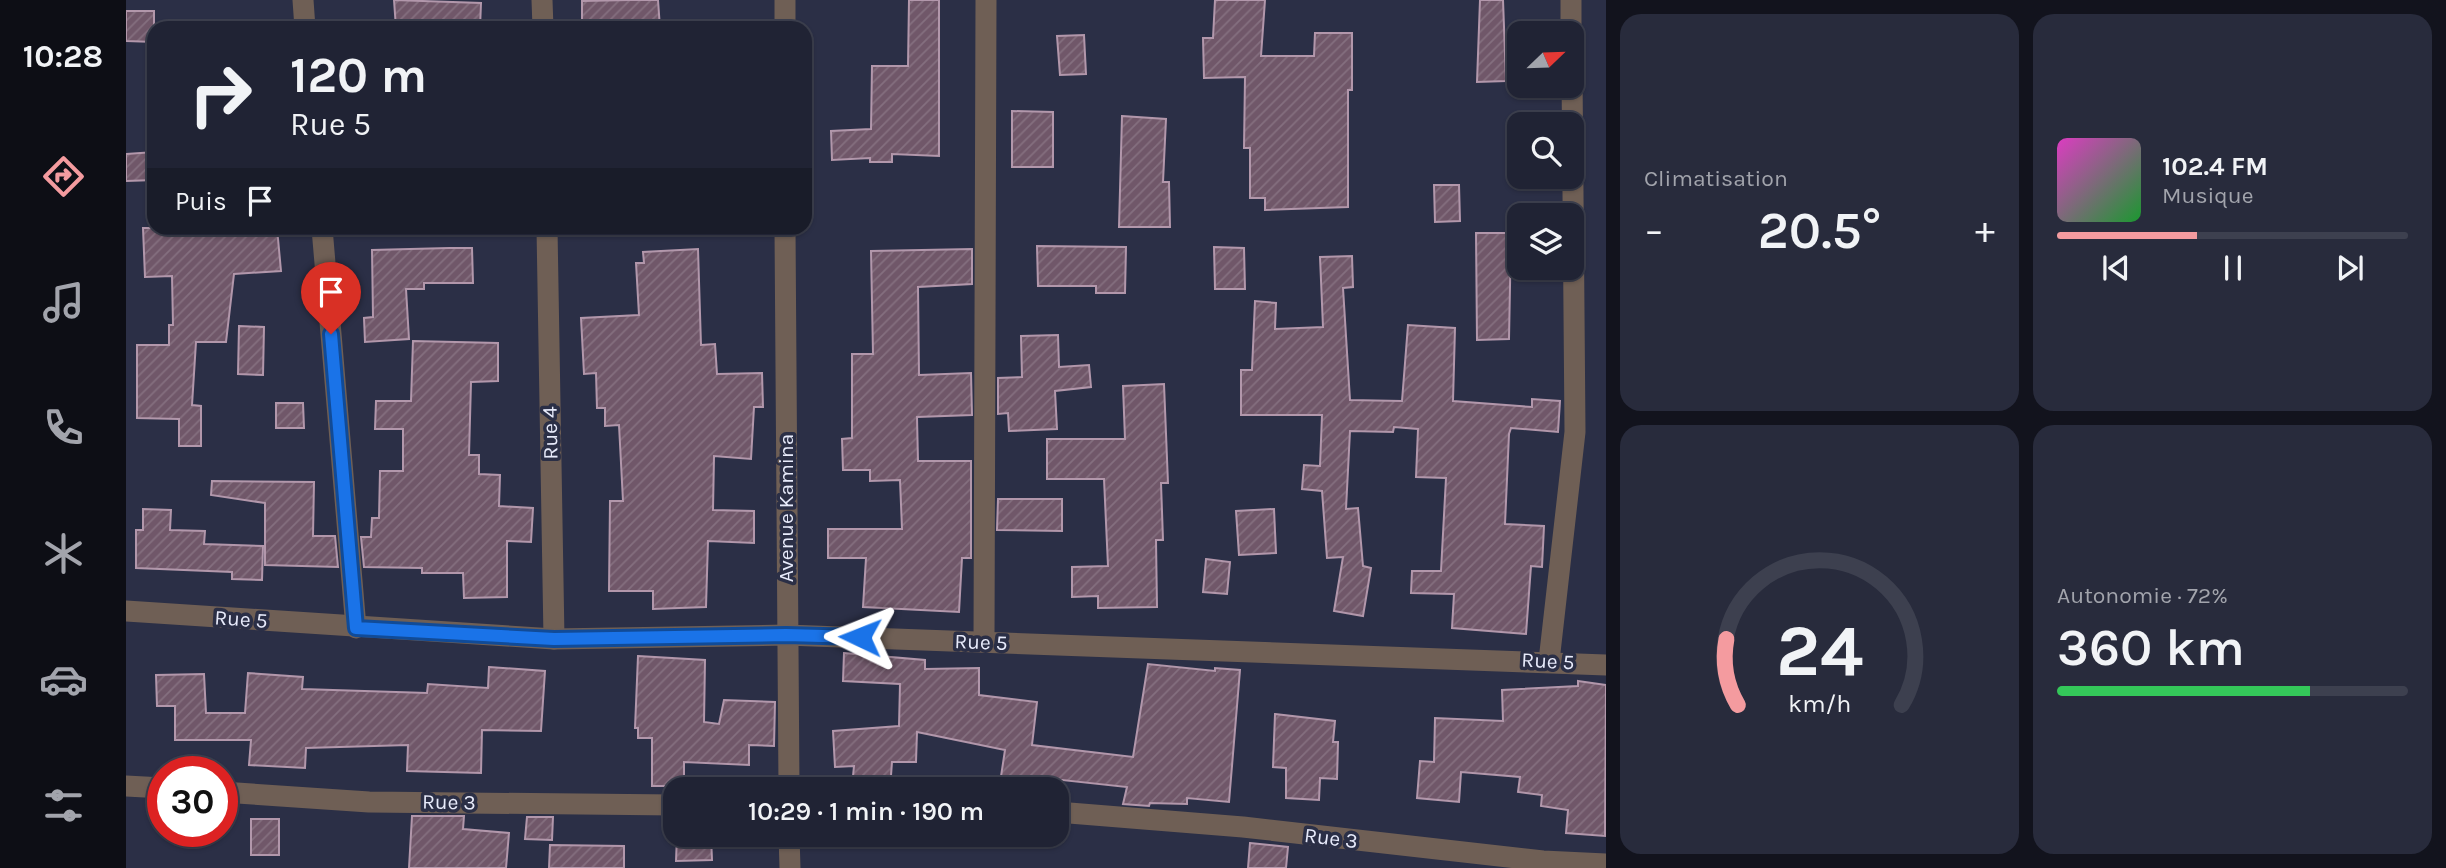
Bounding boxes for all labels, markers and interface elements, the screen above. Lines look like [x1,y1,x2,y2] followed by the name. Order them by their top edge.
[1507,21,1584,98] north arrow
[1507,21,1584,280] map controls
[23,38,103,75] text: 10:28
[290,47,427,104] text: 120 m
[175,49,266,140] icon: right
[290,106,371,143] text: Rue 5
[1507,112,1584,189] button: search
[2162,151,2268,182] text: 102.4 FM
[39,152,88,201] icon: directions
[1644,165,1788,192] text: Climatisation
[241,182,279,220] icon: arrive
[2162,182,2254,209] text: Musique
[175,186,227,217] text: Puis
[1758,200,1881,261] text: 20.5°
[1507,203,1584,280] button: layers
[1644,208,1664,253] text: −
[1975,208,1995,253] text: +
[2097,249,2135,287] icon: previous
[2214,249,2252,287] icon: pause
[2331,249,2369,287] icon: next
[301,262,361,334] pin
[312,273,350,311] icon: arrive
[39,278,88,327] icon: music
[39,403,88,452] icon: phone
[538,406,562,460] street label: Rue 4
[774,434,798,582] street label: Avenue Kamina
[39,529,88,578] icon: climate
[2057,582,2228,609] text: Autonomie · 72%
[823,600,897,674] position arrow
[214,605,268,633] street label: Rue 5
[1776,609,1863,694] text: 24
[2057,617,2245,678] text: 360 km
[954,629,1008,655] street label: Rue 5
[1521,648,1575,674] street label: Rue 5
[39,655,88,704] icon: car
[1788,689,1851,718] text: km/h
[147,756,238,847] speed limit sign: 30
[39,781,88,830] icon: filters
[422,790,476,814] street label: Rue 3
[748,796,984,827] text: 10:29 · 1 min · 190 m
[1303,823,1359,853] street label: Rue 3

